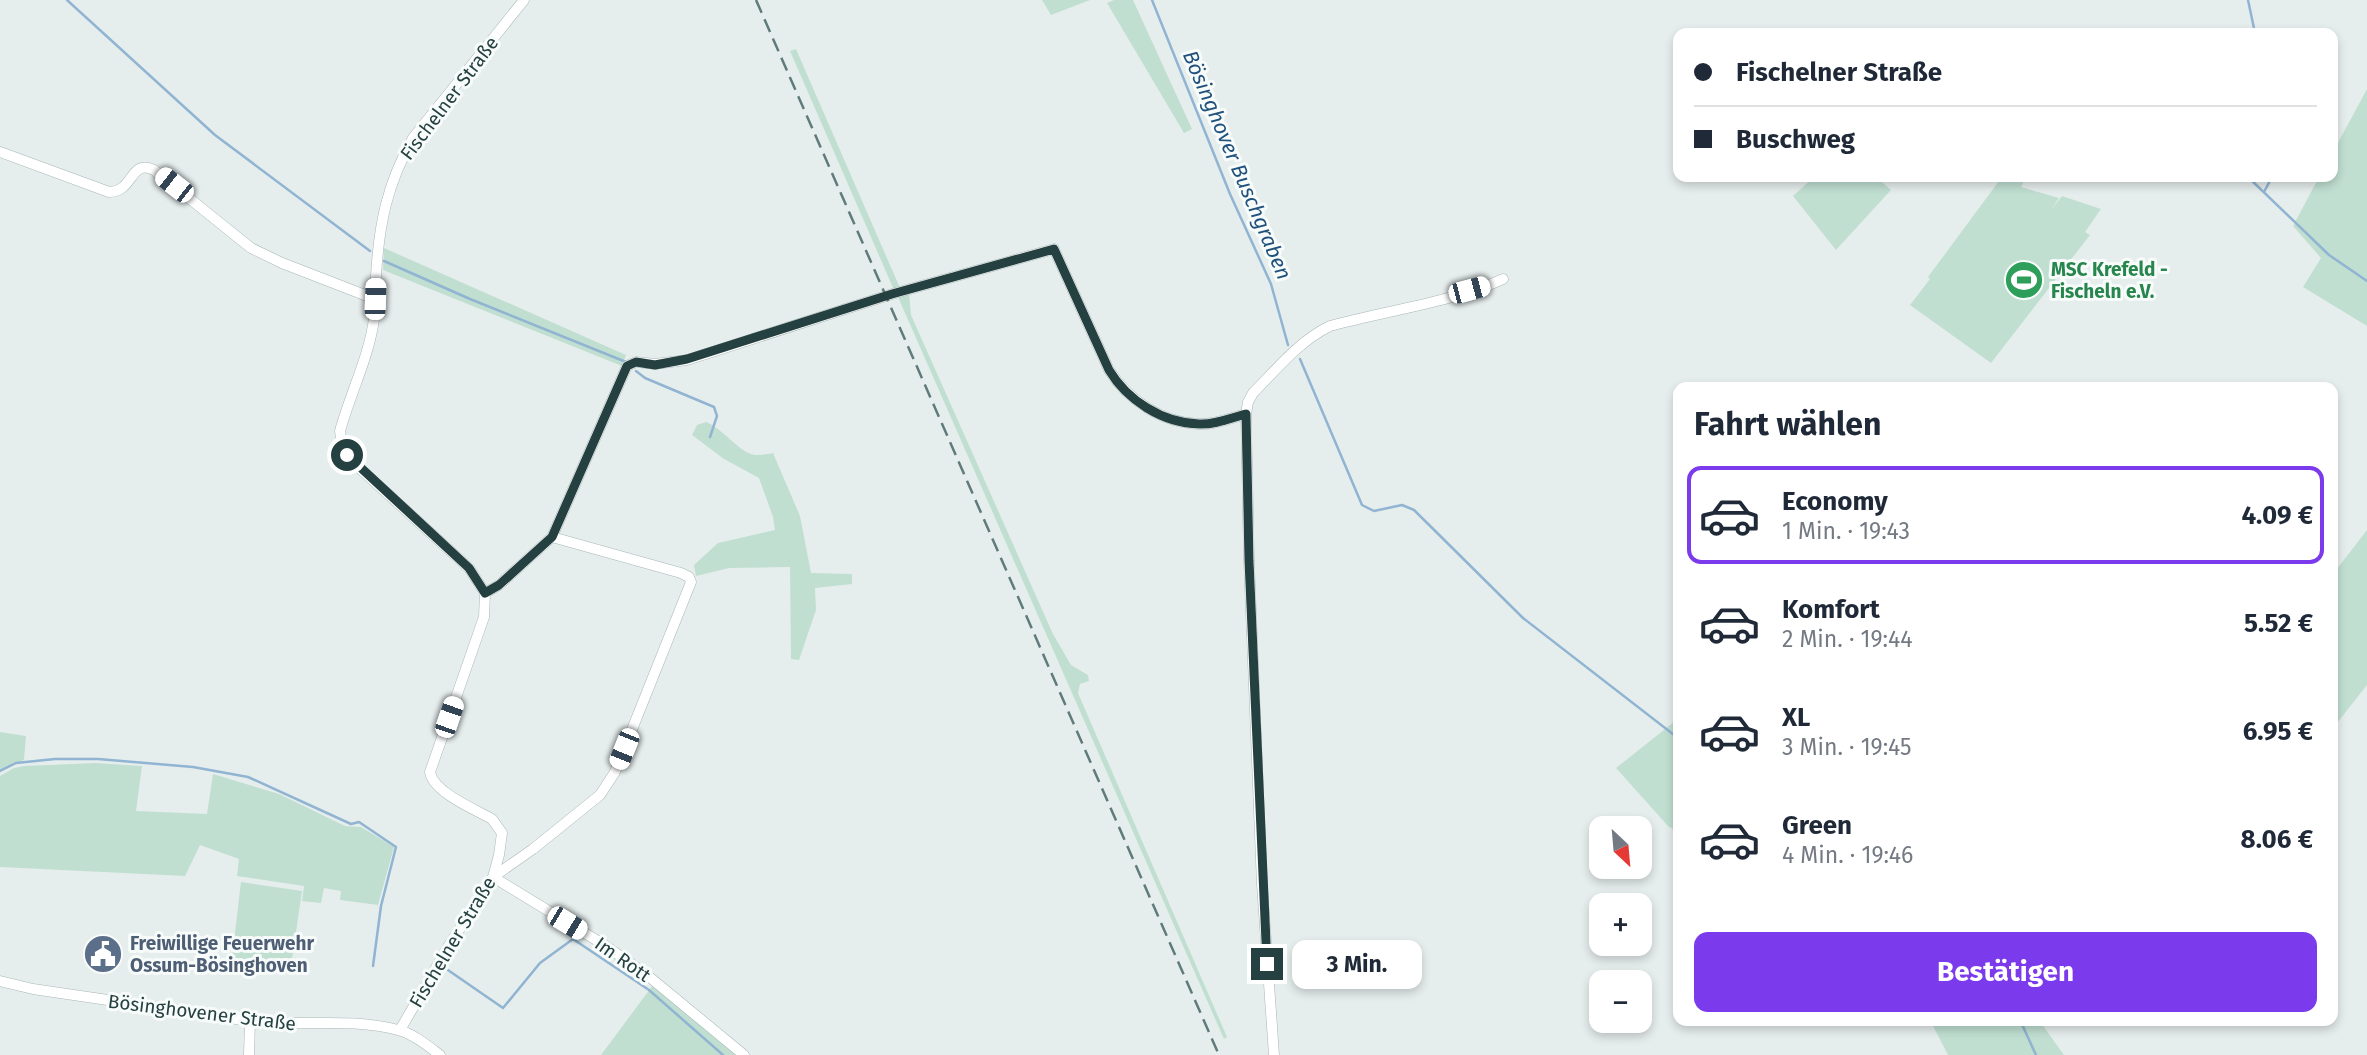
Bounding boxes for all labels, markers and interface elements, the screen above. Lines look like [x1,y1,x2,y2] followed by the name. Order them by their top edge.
[395,32,503,165] street label: Fischelner Straße
[1177,46,1297,284] water label: Bösinghover Buschgraben
[1736,57,1942,88] text: Fischelner Straße
[1736,124,1855,155] text: Buschweg
[151,164,198,206] car
[2051,258,2168,303] place label: MSC Krefeld - Fischeln e.V.
[2003,259,2045,301] sports icon: MSC Krefeld - Fischeln e.V.
[1446,274,1493,306] car
[364,278,387,320] car
[1694,405,1881,443] text: Fahrt wählen
[331,439,363,471] route start
[1698,484,1761,547] icon: car
[1782,486,1888,517] text: Economy
[2241,500,2313,531] text: 4.09 €
[1782,517,1910,545] text: 1 Min. · 19:43
[1698,592,1761,655] icon: car
[1782,594,1880,625] text: Komfort
[2244,608,2313,639] text: 5.52 €
[1782,625,1912,653] text: 2 Min. · 19:44
[433,694,466,740] car
[1698,700,1761,763] icon: car
[1782,702,1810,733] text: XL
[2243,716,2313,747] text: 6.95 €
[607,726,642,772] car
[1782,733,1912,761] text: 3 Min. · 19:45
[1698,808,1761,871] icon: car
[1782,810,1852,841] text: Green
[1589,816,1652,878] north arrow
[1589,816,1652,1033] map controls
[2241,824,2313,855] text: 8.06 €
[1782,841,1913,869] text: 4 Min. · 19:46
[404,873,501,1012] street label: Fischelner Straße
[1589,893,1652,956] button: +
[544,903,591,943] car
[130,932,314,977] place label: Freiwillige Feuerwehr Ossum-Bösinghoven
[590,932,655,987] street label: Im Rott
[1694,932,2317,1012] button: Bestätigen
[82,933,124,975] public building icon: Freiwillige Feuerwehr Ossum-Bösinghoven
[1292,940,1421,988] callout: 3 Min.
[1251,948,1283,980] route end
[1327,950,1387,978] text: 3 Min.
[1589,970,1652,1033] button: −
[107,990,297,1035] street label: Bösinghovener Straße

